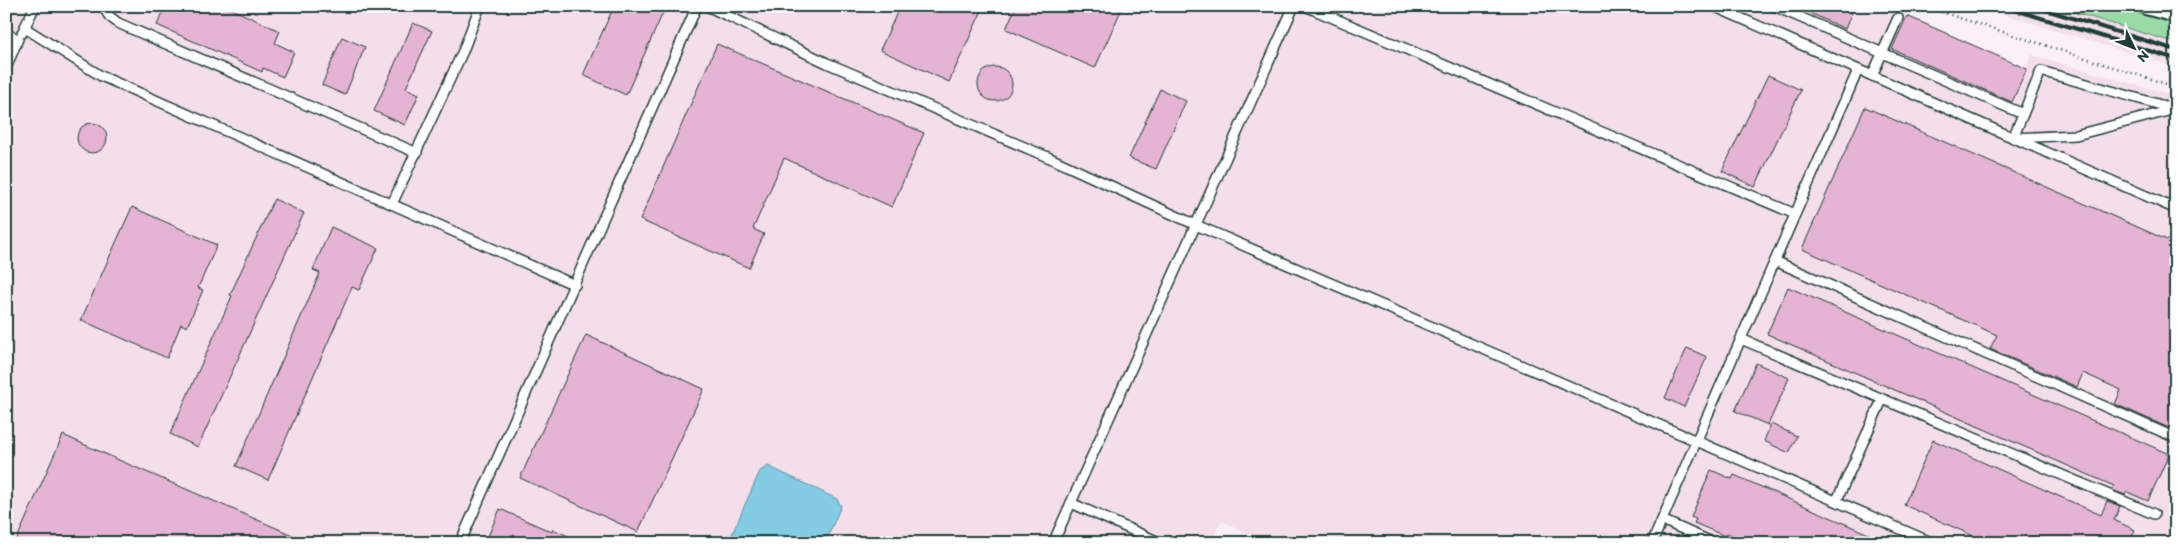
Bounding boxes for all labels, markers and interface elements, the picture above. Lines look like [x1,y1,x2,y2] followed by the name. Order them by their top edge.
[2110,22,2160,72] north arrow
[2134,47,2153,66] text: N

